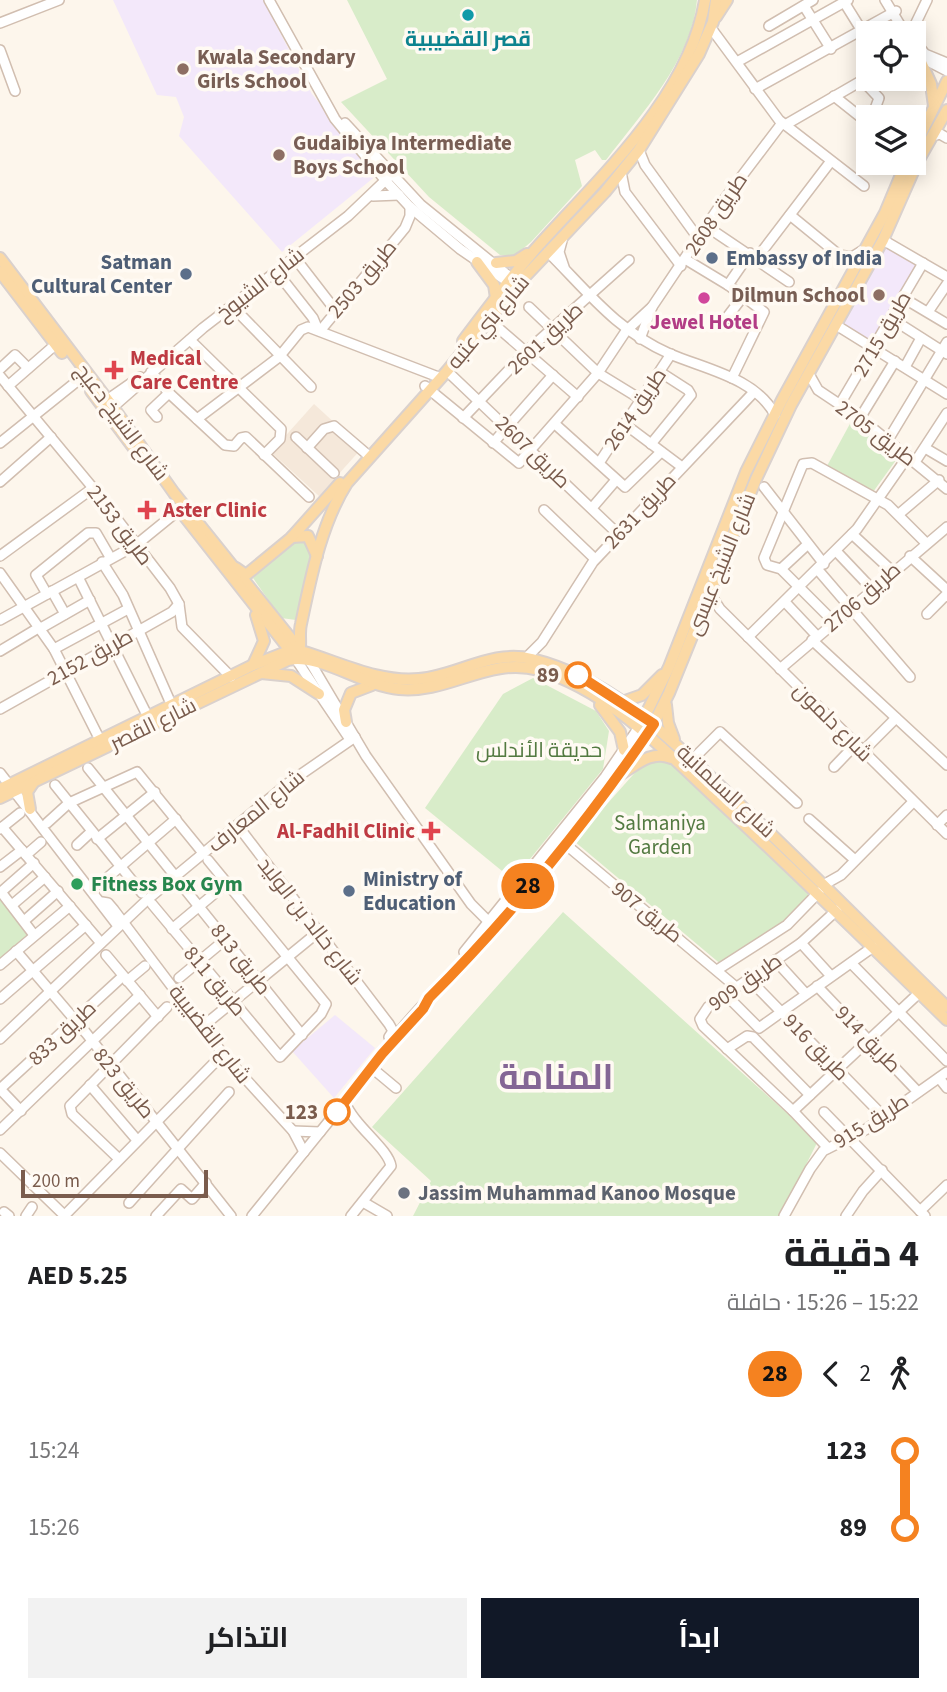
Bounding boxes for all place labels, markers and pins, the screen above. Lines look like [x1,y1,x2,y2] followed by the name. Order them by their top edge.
[460,7,476,23] marker: قصر القضيبية
[405,24,531,54] place label: قصر القضيبية
[197,42,356,96] place label: Kwala Secondary Girls School
[175,61,191,77] marker: Kwala Secondary Girls School
[293,128,512,182] place label: Gudaibiya Intermediate Boys School
[271,147,287,163] marker: Gudaibiya Intermediate Boys School
[726,243,882,273] place label: Embassy of India
[31,247,173,301] place label: Satman Cultural Center
[704,250,720,266] marker: Embassy of India
[178,266,194,282] marker: Satman Cultural Center
[731,280,865,310] place label: Dilmun School
[871,287,887,303] marker: Dilmun School
[696,290,712,306] marker: Jewel Hotel
[650,307,758,337] place label: Jewel Hotel
[130,343,239,397] place label: Medical Care Centre
[104,360,124,380] marker: Medical Care Centre
[162,495,267,525] place label: Aster Clinic
[137,500,157,520] marker: Aster Clinic
[537,660,559,690] place label: 89
[565,662,591,688] marker: 89
[276,816,415,846] place label: Al-Fadhil Clinic
[421,821,441,841] marker: Al-Fadhil Clinic
[363,864,463,918] place label: Ministry of Education
[91,869,243,899] place label: Fitness Box Gym
[69,876,85,892] marker: Fitness Box Gym
[341,883,357,899] marker: Ministry of Education
[285,1097,318,1127] place label: 123
[324,1099,350,1125] marker: 123
[418,1178,736,1208] place label: Jassim Muhammad Kanoo Mosque
[396,1185,412,1201] marker: Jassim Muhammad Kanoo Mosque

